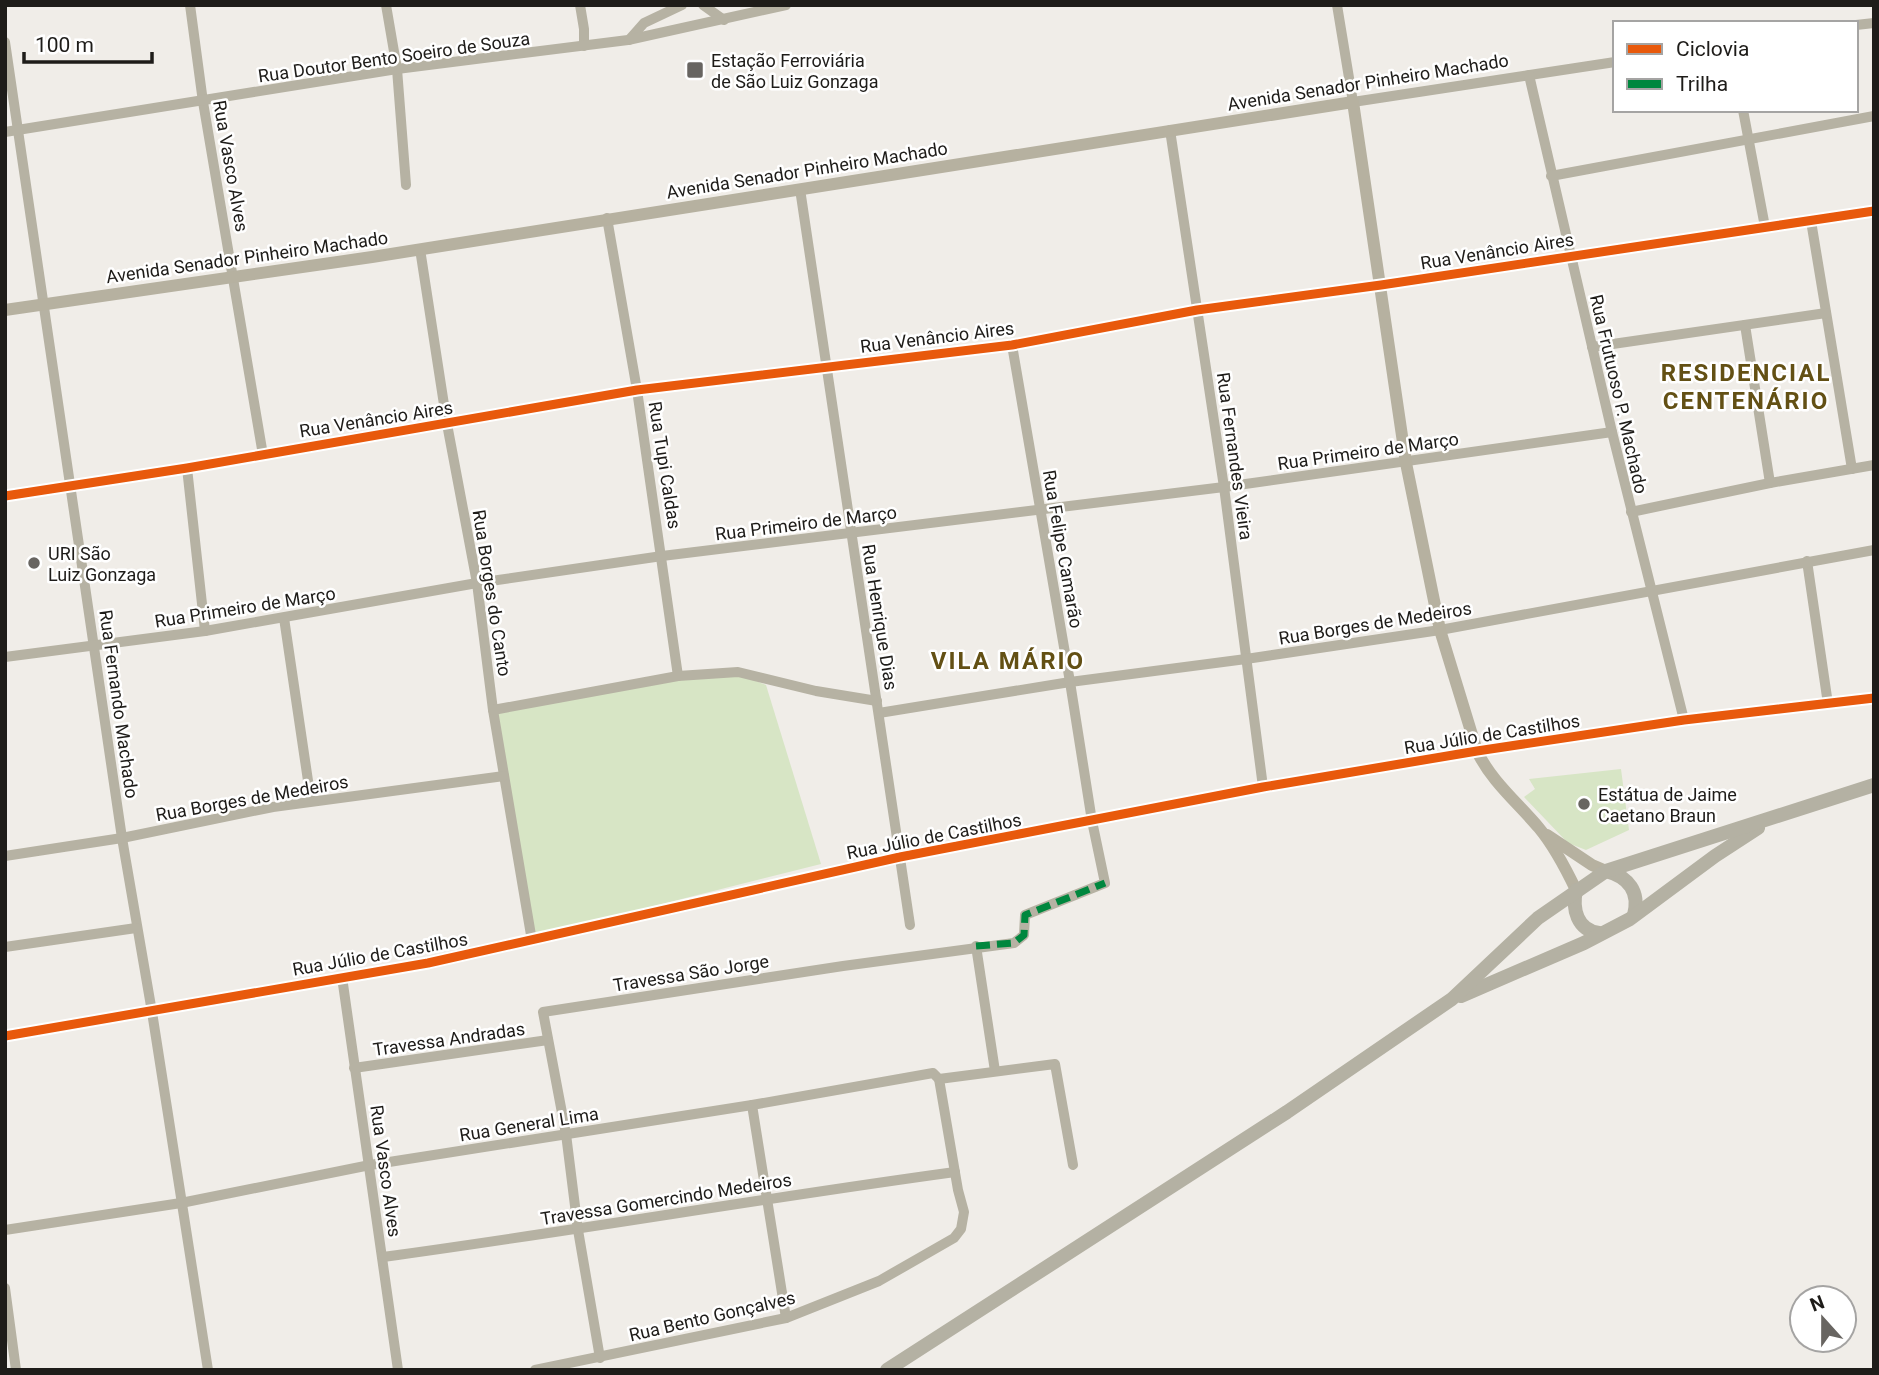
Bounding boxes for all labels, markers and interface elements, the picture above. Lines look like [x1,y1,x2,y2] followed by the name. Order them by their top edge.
[24,21,152,65] scale bar
[1613,21,1858,112] legend
[257,28,531,86] street label: Rua Doutor Bento Soeiro de Souza
[35,33,94,57] text: 100 m
[1676,37,1749,61] text: Ciclovia
[1226,49,1510,115] street label: Avenida Senador Pinheiro Machado
[711,50,878,92] place label: Estação Ferroviária de São Luiz Gonzaga
[685,60,705,80] marker: Estação Ferroviária de São Luiz Gonzaga
[1676,72,1728,96] text: Trilha
[209,99,253,233] street label: Rua Vasco Alves
[665,137,949,203] street label: Avenida Senador Pinheiro Machado
[105,227,389,287] street label: Avenida Senador Pinheiro Machado
[1419,229,1575,273] street label: Rua Venâncio Aires
[1586,292,1652,496] street label: Rua Frutuoso P. Machado
[859,317,1015,357] street label: Rua Venâncio Aires
[1661,359,1831,415] district label: RESIDENCIAL CENTENÁRIO
[1213,371,1257,541] street label: Rua Fernandes Vieira
[298,397,454,441] street label: Rua Venâncio Aires
[645,400,685,530] street label: Rua Tupi Caldas
[1276,428,1460,474] street label: Rua Primeiro de Março
[1039,468,1087,630] street label: Rua Felipe Camarão
[714,501,898,545] street label: Rua Primeiro de Março
[468,508,516,678] street label: Rua Borges do Canto
[48,543,156,585] place label: URI São Luiz Gonzaga
[858,543,902,691] street label: Rua Henrique Dias
[26,555,42,571] marker: URI São Luiz Gonzaga
[153,582,337,632] street label: Rua Primeiro de Março
[1277,597,1473,649] street label: Rua Borges de Medeiros
[95,608,143,800] street label: Rua Fernando Machado
[931,647,1085,675] district label: VILA MÁRIO
[1403,710,1581,758] street label: Rua Júlio de Castilhos
[154,771,350,825] street label: Rua Borges de Medeiros
[1598,784,1737,826] place label: Estátua de Jaime Caetano Braun
[1576,796,1592,812] marker: Estátua de Jaime Caetano Braun
[845,809,1023,863] street label: Rua Júlio de Castilhos
[291,928,469,980] street label: Rua Júlio de Castilhos
[612,950,770,996] street label: Travessa São Jorge
[372,1018,526,1060] street label: Travessa Andradas
[458,1103,600,1145] street label: Rua General Lima
[366,1104,406,1238] street label: Rua Vasco Alves
[539,1169,793,1229] street label: Travessa Gomercindo Medeiros
[1788,1284,1858,1354] north arrow
[627,1287,797,1345] street label: Rua Bento Gonçalves
[1807,1290,1827,1317] text: N

